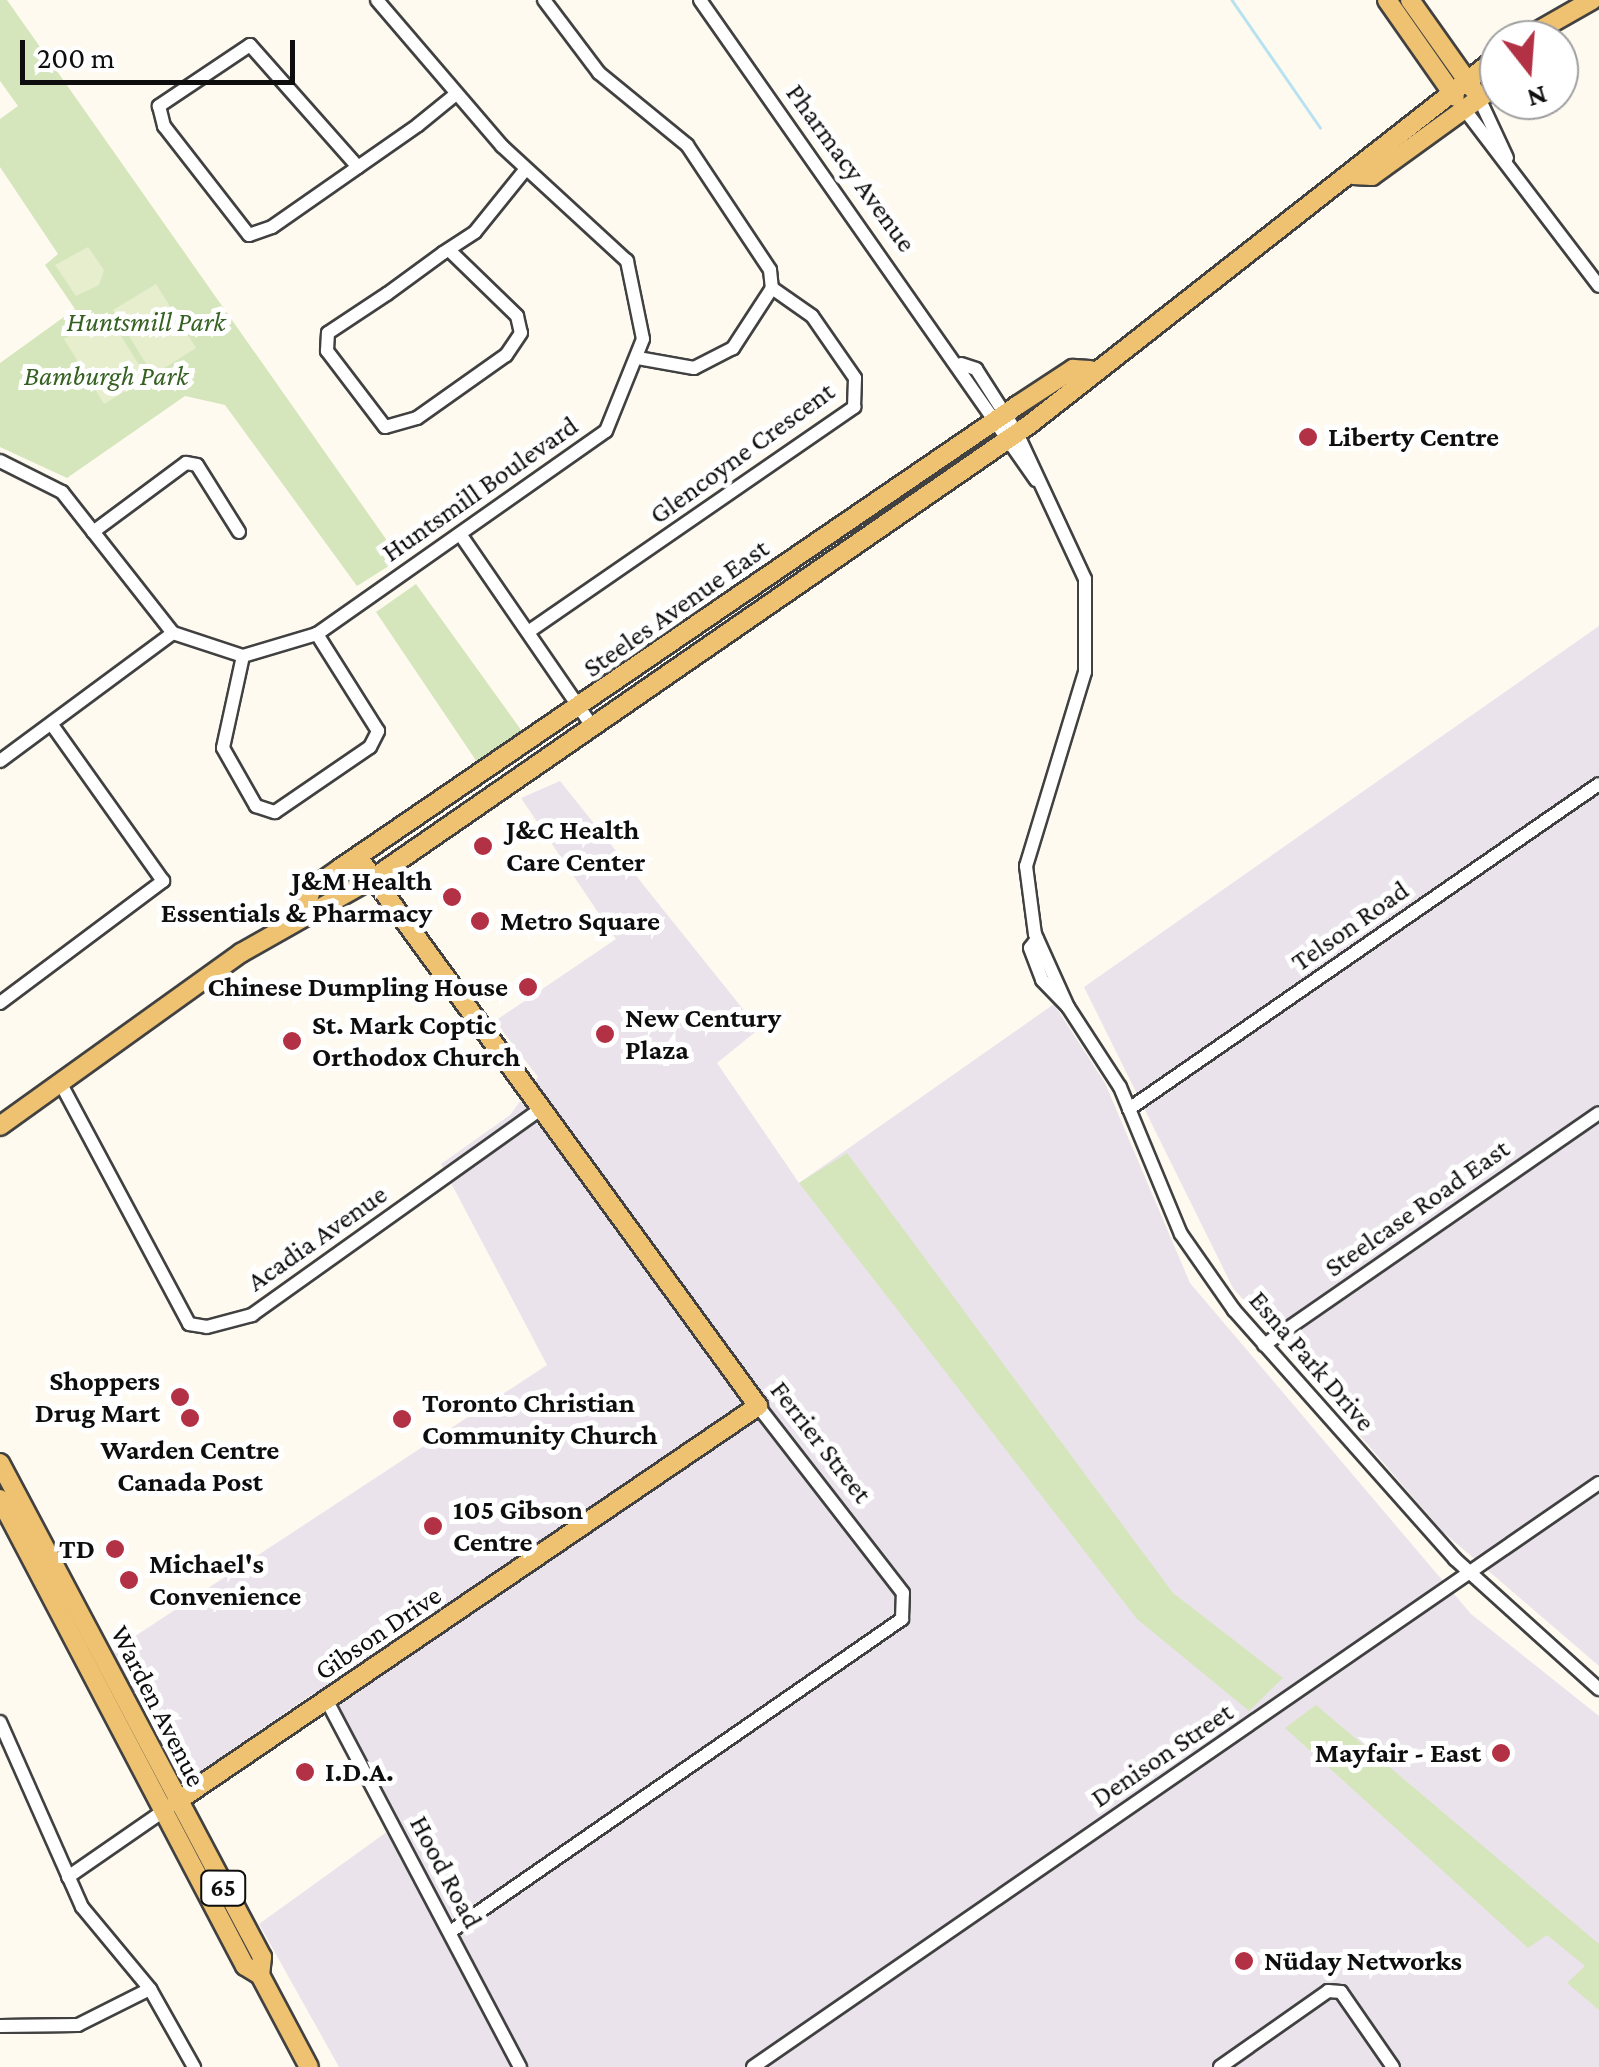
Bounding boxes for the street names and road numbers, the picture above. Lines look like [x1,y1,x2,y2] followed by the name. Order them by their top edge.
[779,77,923,259] street label: Pharmacy Avenue
[643,375,841,531] street label: Glencoyne Crescent
[376,409,584,569] street label: Huntsmill Boulevard
[577,531,775,685] street label: Steeles Avenue East
[1285,873,1415,979] street label: Telson Road
[1318,1132,1516,1284] street label: Steelcase Road East
[241,1177,393,1299] street label: Acadia Avenue
[1242,1284,1382,1438] street label: Esna Park Drive
[763,1374,879,1510] street label: Ferrier Street
[308,1578,448,1688] street label: Gibson Drive
[103,1620,213,1792] street label: Warden Avenue
[1085,1695,1239,1815] street label: Denison Street
[402,1810,490,1934] street label: Hood Road
[198,1868,248,1908] road number: 65

